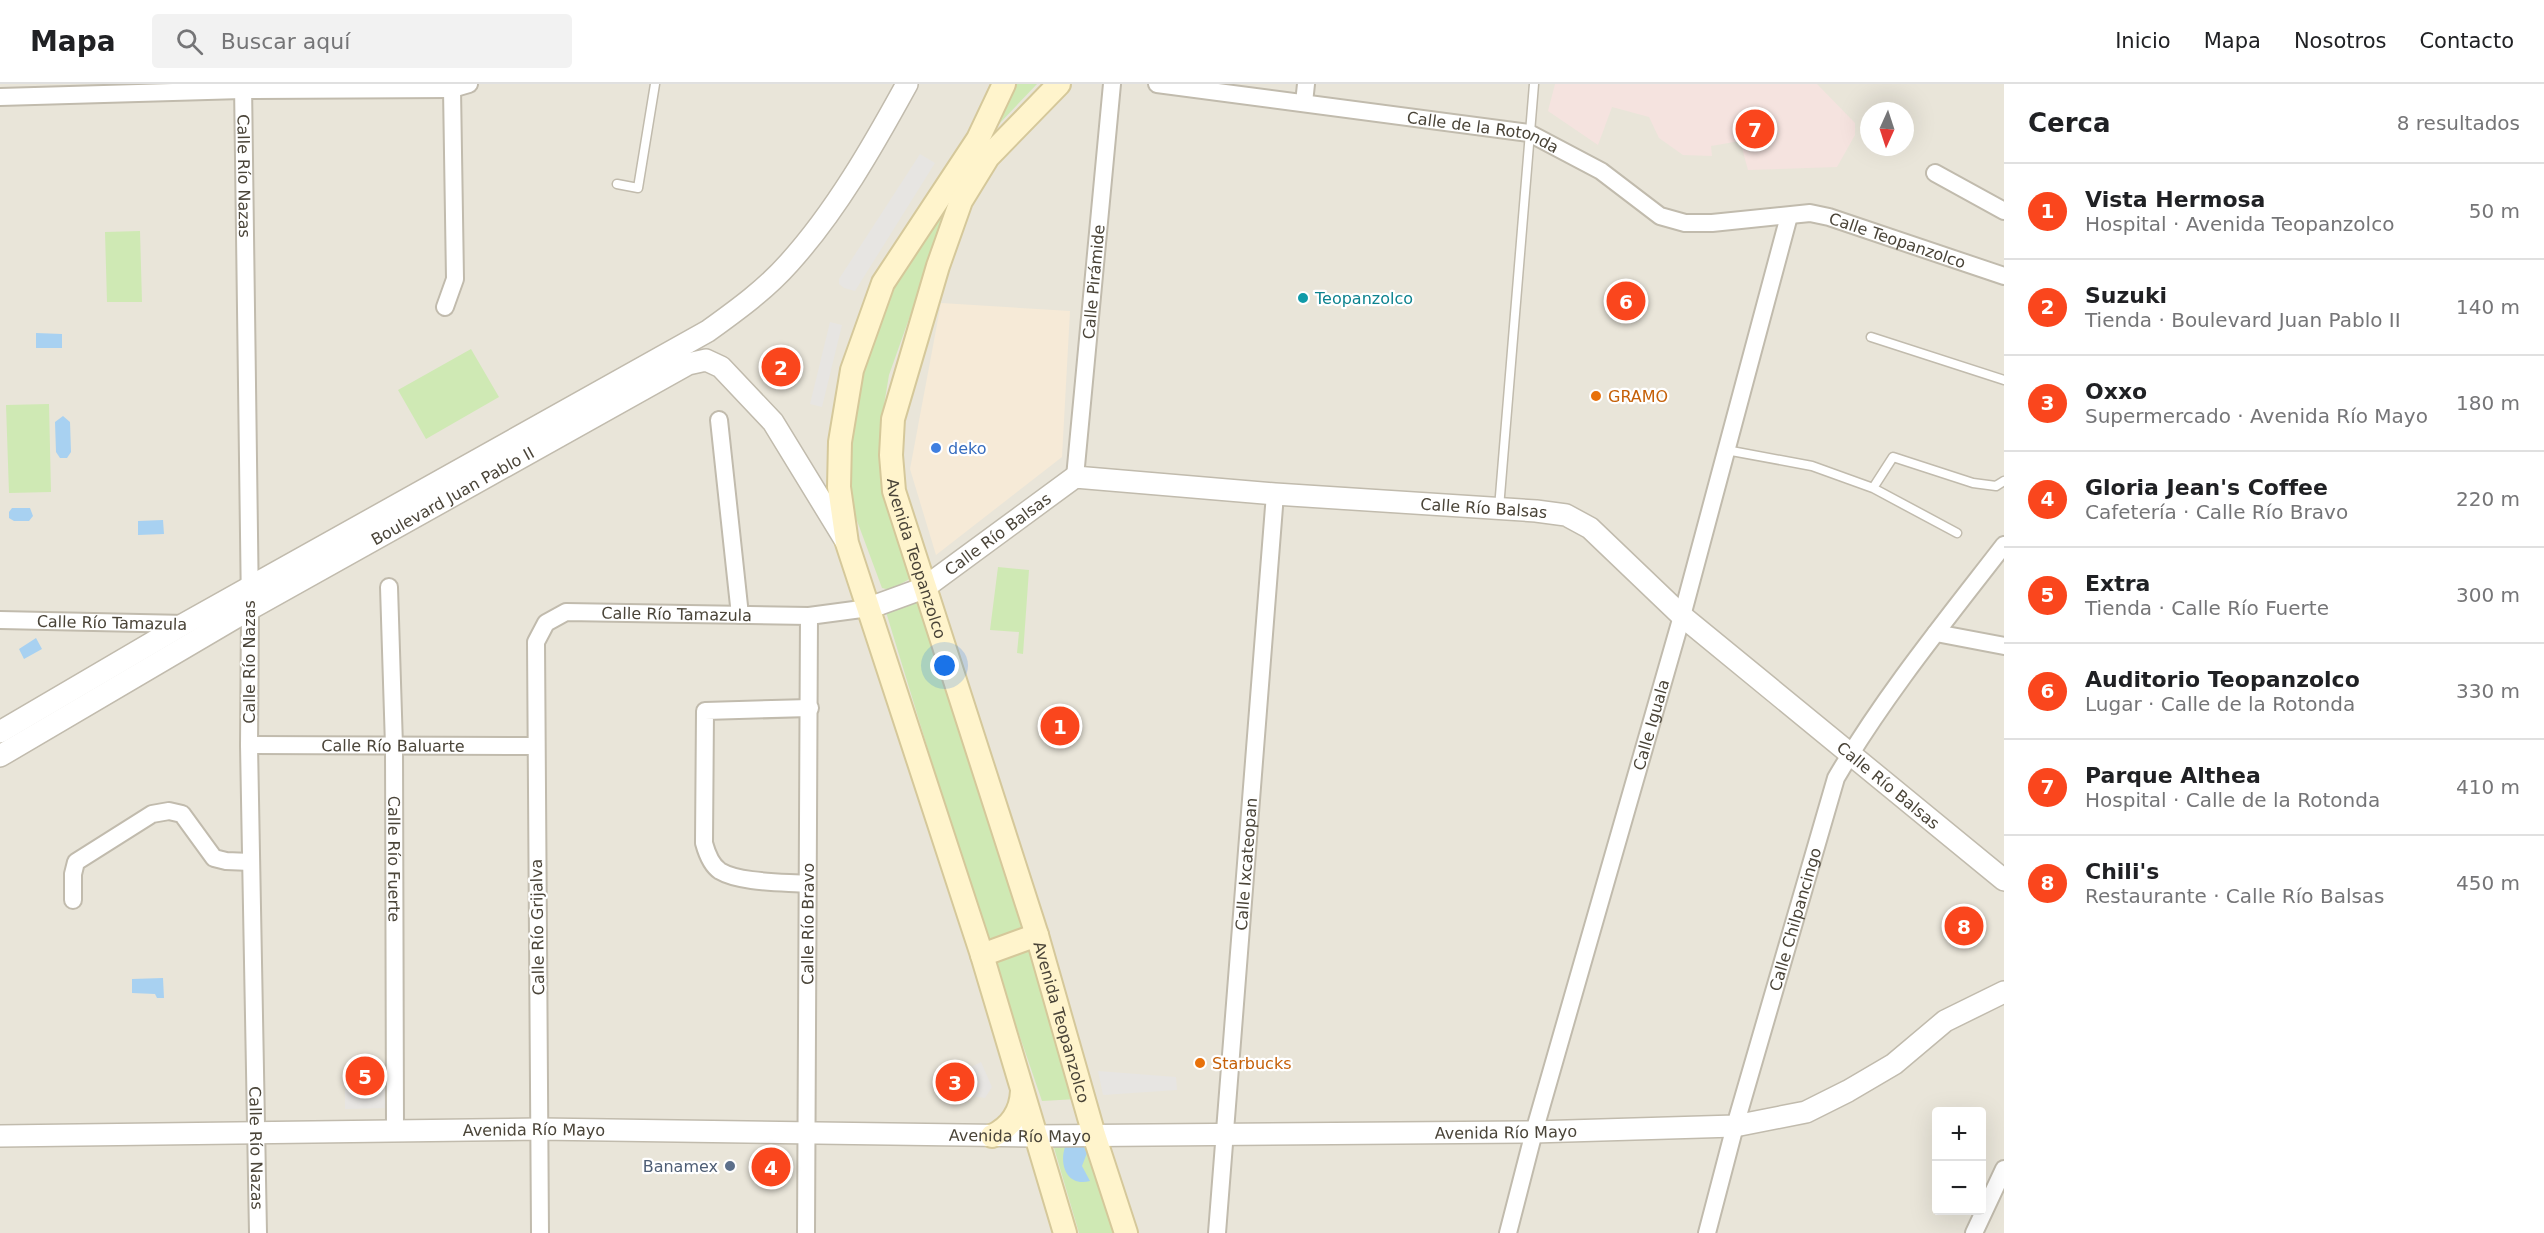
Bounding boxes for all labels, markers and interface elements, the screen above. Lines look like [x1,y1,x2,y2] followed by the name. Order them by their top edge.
[152,14,572,68] search box
[30,25,116,58] text: Mapa
[173,25,206,58] icon: search
[221,29,350,54] text: Buscar aquí
[2115,29,2171,53] text: Inicio
[2204,29,2261,53] text: Mapa
[2294,29,2386,53] text: Nosotros
[2419,29,2514,53] text: Contacto
[1860,102,1914,156] north arrow
[1736,106,1774,152] pin: 7
[1406,108,1562,157] street label: Calle de la Rotonda
[2028,108,2111,138] text: Cerca
[2397,111,2520,135] text: 8 resultados
[233,114,254,238] street label: Calle Río Nazas
[2085,187,2265,212] text: Vista Hermosa
[2041,199,2054,223] text: 1
[2469,199,2520,223] text: 50 m
[1827,209,1968,272] street label: Calle Teopanzolco
[2085,212,2394,236] text: Hospital · Avenida Teopanzolco
[1079,224,1109,340] street label: Calle Pirámide
[1606,278,1646,324] pin: 6
[2085,283,2167,308] text: Suzuki
[1314,289,1413,308] place label: Teopanzolco
[1296,291,1310,305] marker: Teopanzolco
[2041,295,2054,319] text: 2
[2456,295,2520,319] text: 140 m
[2085,308,2401,332] text: Tienda · Boulevard Juan Pablo II
[762,344,800,390] pin: 2
[2085,379,2147,404] text: Oxxo
[1608,387,1668,406] place label: GRAMO
[1589,389,1603,403] marker: GRAMO
[2041,391,2054,415] text: 3
[2456,391,2520,415] text: 180 m
[2085,404,2428,428] text: Supermercado · Avenida Río Mayo
[948,439,986,458] place label: deko
[929,441,943,455] marker: deko
[368,443,537,549] street label: Boulevard Juan Pablo II
[2085,475,2328,500] text: Gloria Jean's Coffee
[883,478,950,641] street label: Avenida Teopanzolco
[2041,487,2054,511] text: 4
[2456,487,2520,511] text: 220 m
[941,489,1055,580] street label: Calle Río Balsas
[1420,494,1548,522] street label: Calle Río Balsas
[2085,500,2348,524] text: Cafetería · Calle Río Bravo
[2085,571,2150,596] text: Extra
[2041,583,2054,607] text: 5
[2456,583,2520,607] text: 300 m
[2085,596,2329,620] text: Tienda · Calle Río Fuerte
[240,600,259,724] street label: Calle Río Nazas
[601,604,752,625] street label: Calle Río Tamazula
[37,612,187,634] street label: Calle Río Tamazula
[930,651,959,680] your location
[2085,667,2360,692] text: Auditorio Teopanzolco
[1629,677,1673,773] street label: Calle Iguala
[2041,679,2054,703] text: 6
[2456,679,2520,703] text: 330 m
[2085,692,2355,716] text: Lugar · Calle de la Rotonda
[1040,704,1080,748] pin: 1
[321,736,465,756] street label: Calle Río Baluarte
[1833,738,1943,833] street label: Calle Río Balsas
[2085,763,2261,788] text: Parque Althea
[2041,775,2054,799] text: 7
[2456,775,2520,799] text: 410 m
[2085,788,2380,812] text: Hospital · Calle de la Rotonda
[384,796,403,922] street label: Calle Río Fuerte
[1232,797,1261,931] street label: Calle Ixcateopan
[1766,845,1825,993] street label: Calle Chilpancingo
[527,859,548,995] street label: Calle Río Grijalva
[2085,859,2159,884] text: Chili's
[798,863,818,985] street label: Calle Río Bravo
[2041,871,2054,895] text: 8
[2456,871,2520,895] text: 450 m
[2085,884,2385,908] text: Restaurante · Calle Río Balsas
[1944,904,1984,948] pin: 8
[1029,939,1093,1105] street label: Avenida Teopanzolco
[346,1054,385,1098] pin: 5
[1212,1054,1292,1073] place label: Starbucks
[1193,1056,1207,1070] marker: Starbucks
[936,1060,974,1104] pin: 3
[245,1086,267,1210] street label: Calle Río Nazas
[1932,1107,1986,1215] map controls
[1932,1107,1986,1161] button: +
[463,1120,605,1140] street label: Avenida Río Mayo
[1435,1122,1577,1143] street label: Avenida Río Mayo
[949,1126,1091,1146] street label: Avenida Río Mayo
[752,1144,790,1190] pin: 4
[643,1157,718,1176] place label: Banamex
[723,1159,737,1173] marker: Banamex
[1932,1161,1986,1215] button: −

